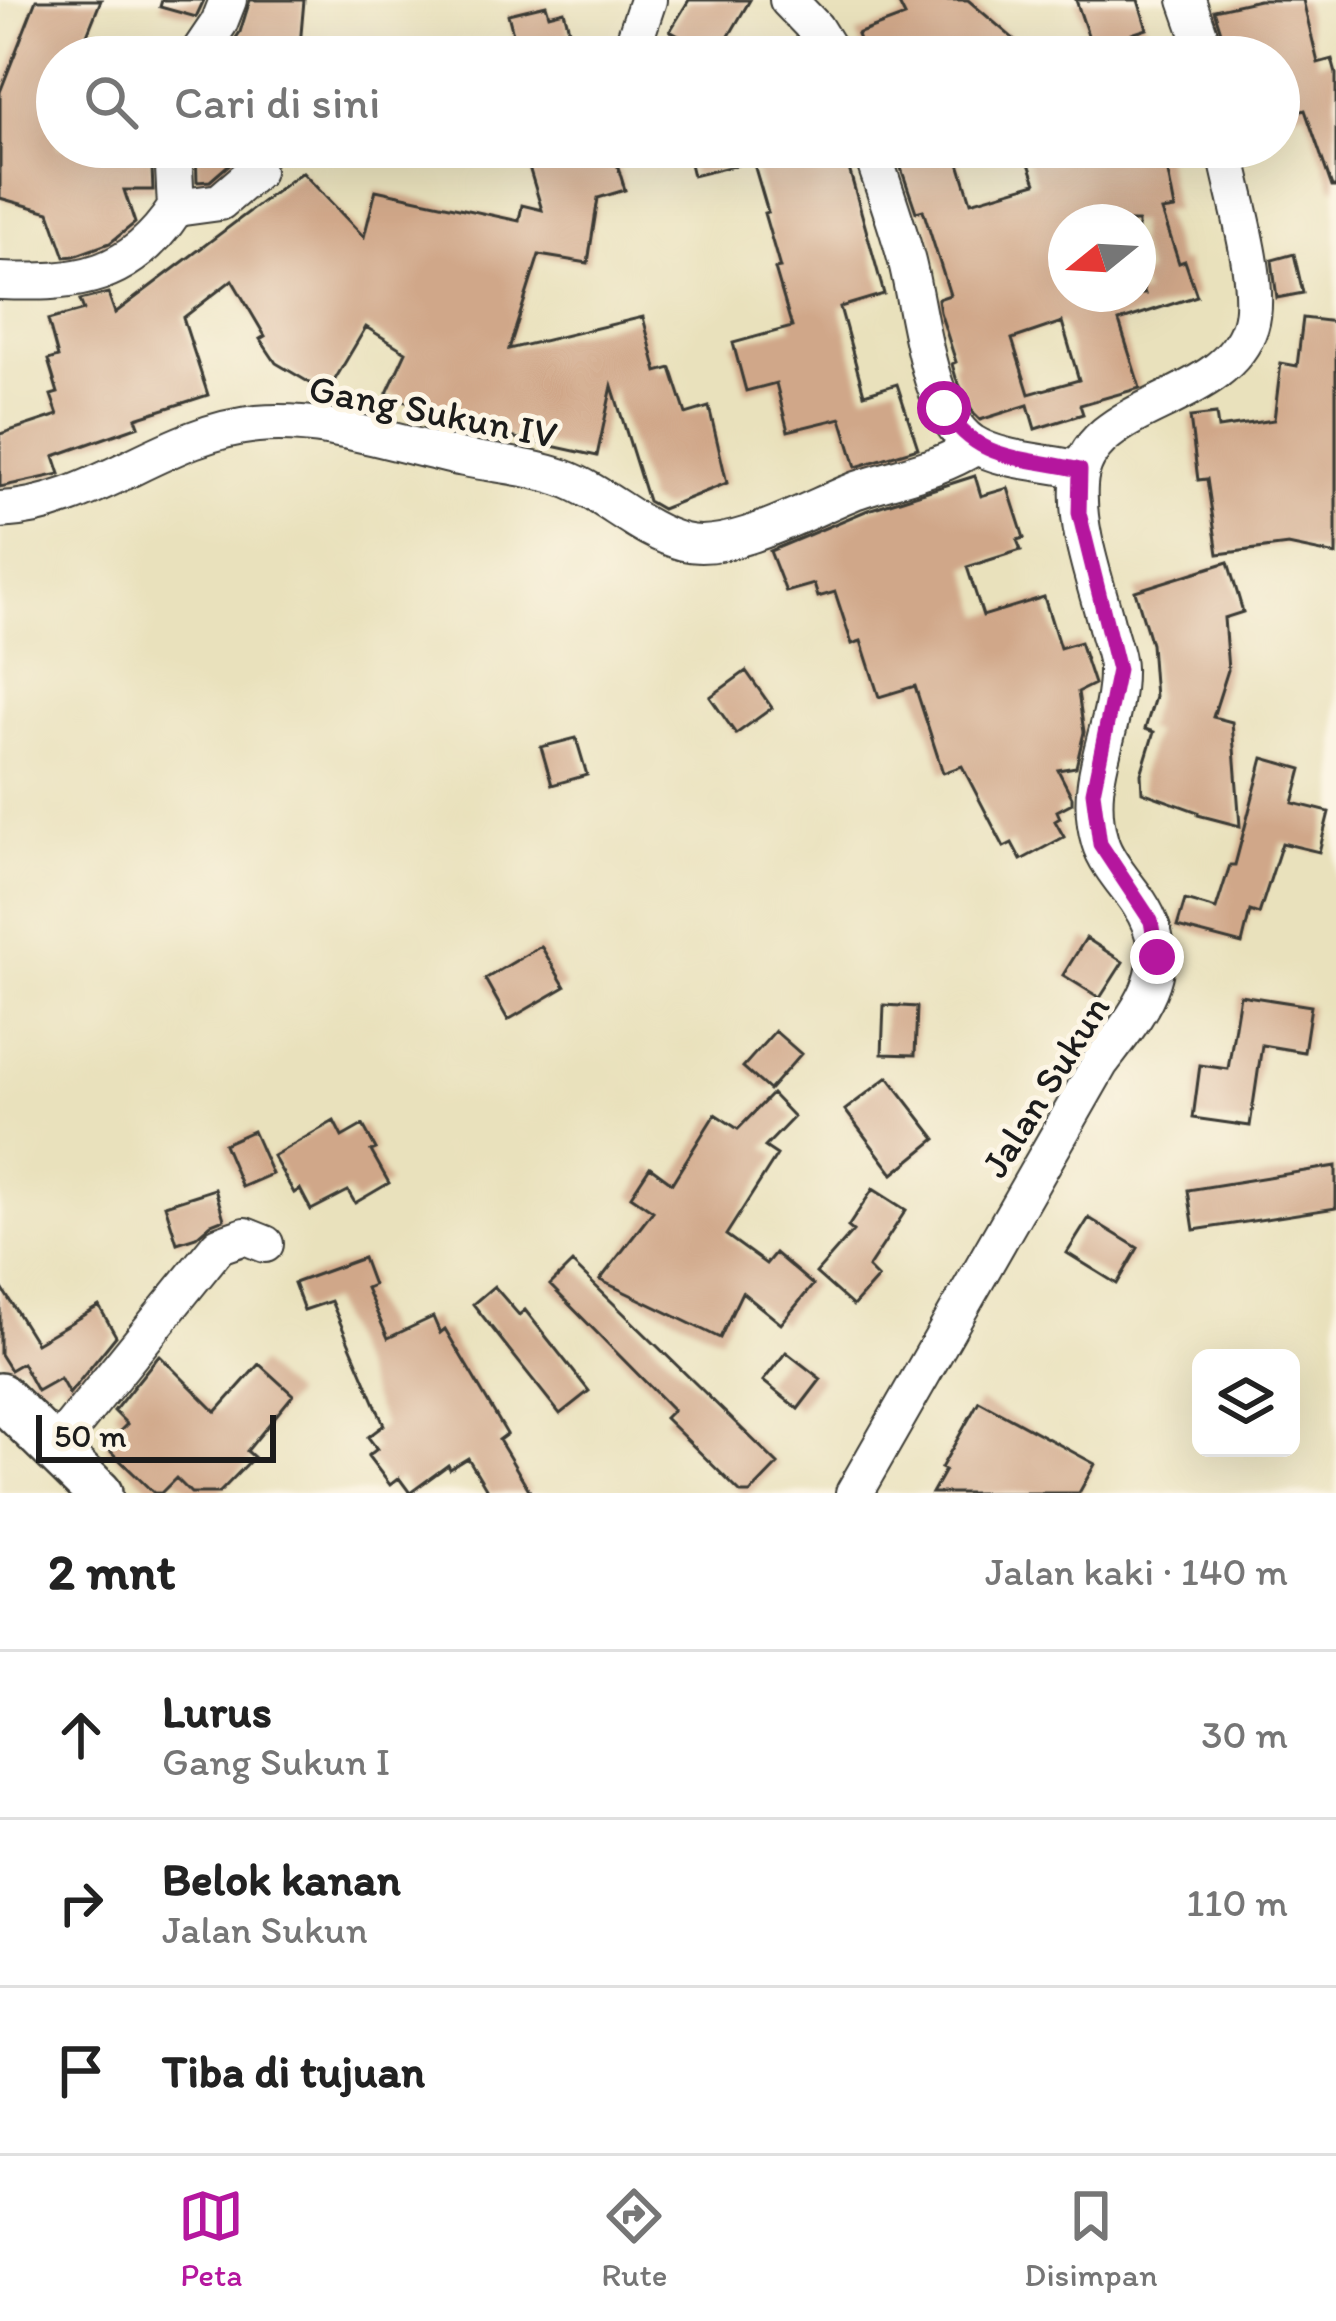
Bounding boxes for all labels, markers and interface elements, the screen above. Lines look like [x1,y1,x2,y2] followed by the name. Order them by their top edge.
[36,36,1300,168] search box
[78,69,144,135] icon: search
[174,75,380,129] text: Cari di sini
[1048,204,1156,312] north arrow
[305,364,561,458] street label: Gang Sukun IV
[917,381,971,435] route start
[1130,930,1184,984] route end
[971,986,1119,1186] street label: Jalan Sukun
[1192,1349,1300,1457] map controls
[1192,1349,1300,1457] button: layers
[36,1409,276,1462] scale bar
[54,1416,127,1455] text: 50 m
[48,1541,176,1602] text: 2 mnt
[985,1548,1288,1595] text: Jalan kaki · 140 m
[162,1684,272,1738] text: Lurus
[48,1702,114,1768] icon: ahead
[1201,1711,1288,1758] text: 30 m
[162,1738,390,1785] text: Gang Sukun I
[162,1852,401,1906] text: Belok kanan
[48,1870,114,1936] icon: right
[1186,1879,1288,1926] text: 110 m
[162,1906,368,1953] text: Jalan Sukun
[48,2038,114,2104] icon: arrive
[162,2044,425,2098] text: Tiba di tujuan
[178,2183,244,2294] tab: Peta
[601,2183,668,2294] tab: Rute
[1024,2183,1158,2294] tab: Disimpan

